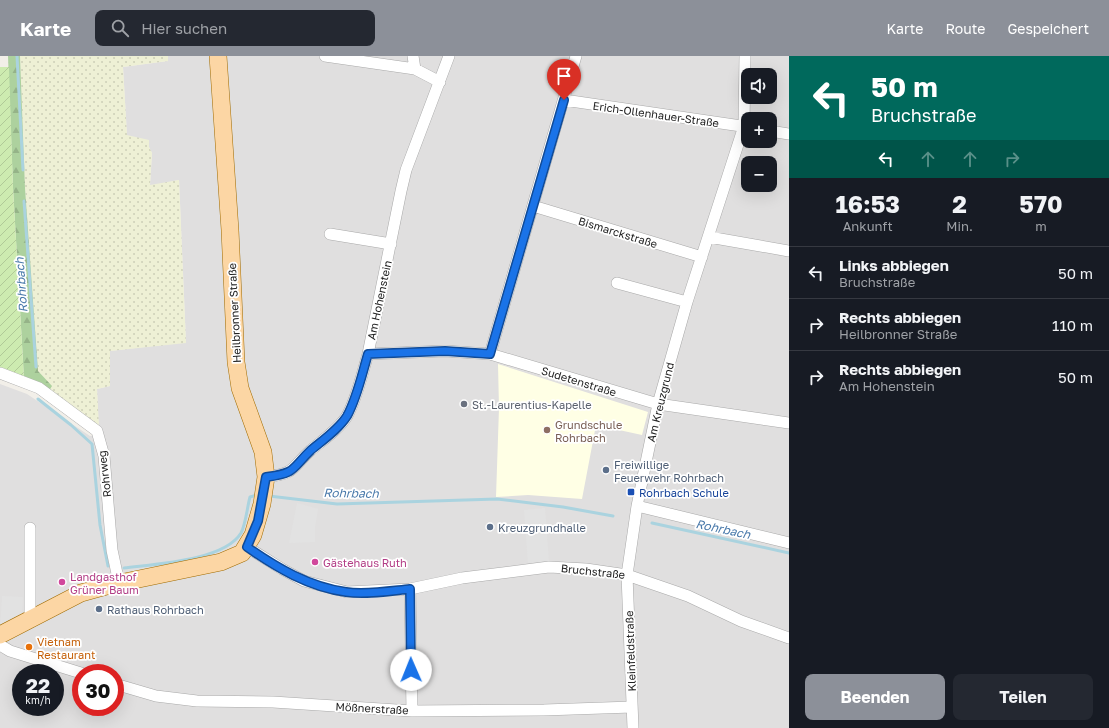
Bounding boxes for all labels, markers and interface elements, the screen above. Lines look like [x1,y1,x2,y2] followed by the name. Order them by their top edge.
[95,10,375,46] search box
[20,17,71,40] text: Karte
[109,17,131,39] icon: search
[141,19,227,37] text: Hier suchen
[887,20,923,37] text: Karte
[945,20,985,37] text: Route
[1007,20,1089,37] text: Gespeichert
[547,59,581,100] pin
[553,65,575,87] icon: arrive
[741,68,777,192] map controls
[741,68,777,104] button: sound
[871,70,938,103] text: 50 m
[805,72,857,124] icon: left
[592,99,720,129] street label: Erich-Ollenhauer-Straße
[871,104,976,126] text: Bruchstraße
[741,112,777,148] button: +
[875,148,897,170] icon: left
[917,148,939,170] icon: ahead
[959,148,981,170] icon: ahead
[1001,148,1023,170] icon: right
[741,156,777,192] button: −
[835,189,900,218] text: 16:53
[952,189,967,218] text: 2
[1019,189,1063,218] text: 570
[577,214,659,250] street label: Bismarckstraße
[843,218,893,234] text: Ankunft
[946,218,973,234] text: Min.
[1035,218,1047,234] text: m
[12,256,30,313] water label: Rohrbach
[839,256,949,274] text: Links abbiegen
[364,259,394,341] street label: Am Hohenstein
[805,262,827,284] icon: left
[225,263,243,363] street label: Heilbronner Straße
[1058,264,1093,282] text: 50 m
[839,274,915,290] text: Bruchstraße
[839,308,961,326] text: Rechts abbiegen
[805,314,827,336] icon: right
[1052,316,1093,334] text: 110 m
[839,326,957,342] text: Heilbronner Straße
[839,360,961,378] text: Rechts abbiegen
[644,361,676,443] street label: Am Kreuzgrund
[540,363,618,399] street label: Sudetenstraße
[805,366,827,388] icon: right
[1058,368,1093,386] text: 50 m
[839,378,935,394] text: Am Hohenstein
[472,398,592,411] place label: St.-Laurentius-Kapelle
[459,399,469,409] marker: St.-Laurentius-Kapelle
[555,418,622,444] place label: Grundschule Rohrbach
[542,425,552,435] marker: Grundschule Rohrbach
[95,450,113,498] street label: Rohrweg
[614,458,724,484] place label: Freiwillige Feuerwehr Rohrbach
[601,465,611,475] marker: Freiwillige Feuerwehr Rohrbach
[323,485,379,501] water label: Rohrbach
[639,486,729,499] place label: Rohrbach Schule
[626,487,636,497] marker: Rohrbach Schule
[694,516,752,542] water label: Rohrbach
[498,521,586,534] place label: Kreuzgrundhalle
[485,522,495,532] marker: Kreuzgrundhalle
[323,556,407,569] place label: Gästehaus Ruth
[310,557,320,567] marker: Gästehaus Ruth
[560,561,626,581] street label: Bruchstraße
[70,570,139,596] place label: Landgasthof Grüner Baum
[57,577,67,587] marker: Landgasthof Grüner Baum
[107,603,204,616] place label: Rathaus Rohrbach
[94,604,104,614] marker: Rathaus Rohrbach
[622,610,638,692] street label: Kleinfeldstraße
[37,635,95,661] place label: Vietnam Restaurant
[24,642,34,652] marker: Vietnam Restaurant
[390,649,432,691] position arrow
[72,664,124,716] speed limit sign: 30
[26,673,50,697] text: 22
[805,674,945,720] button: Beenden
[953,674,1093,720] button: Teilen
[25,694,51,706] text: km/h
[335,700,409,716] street label: Mößnerstraße

